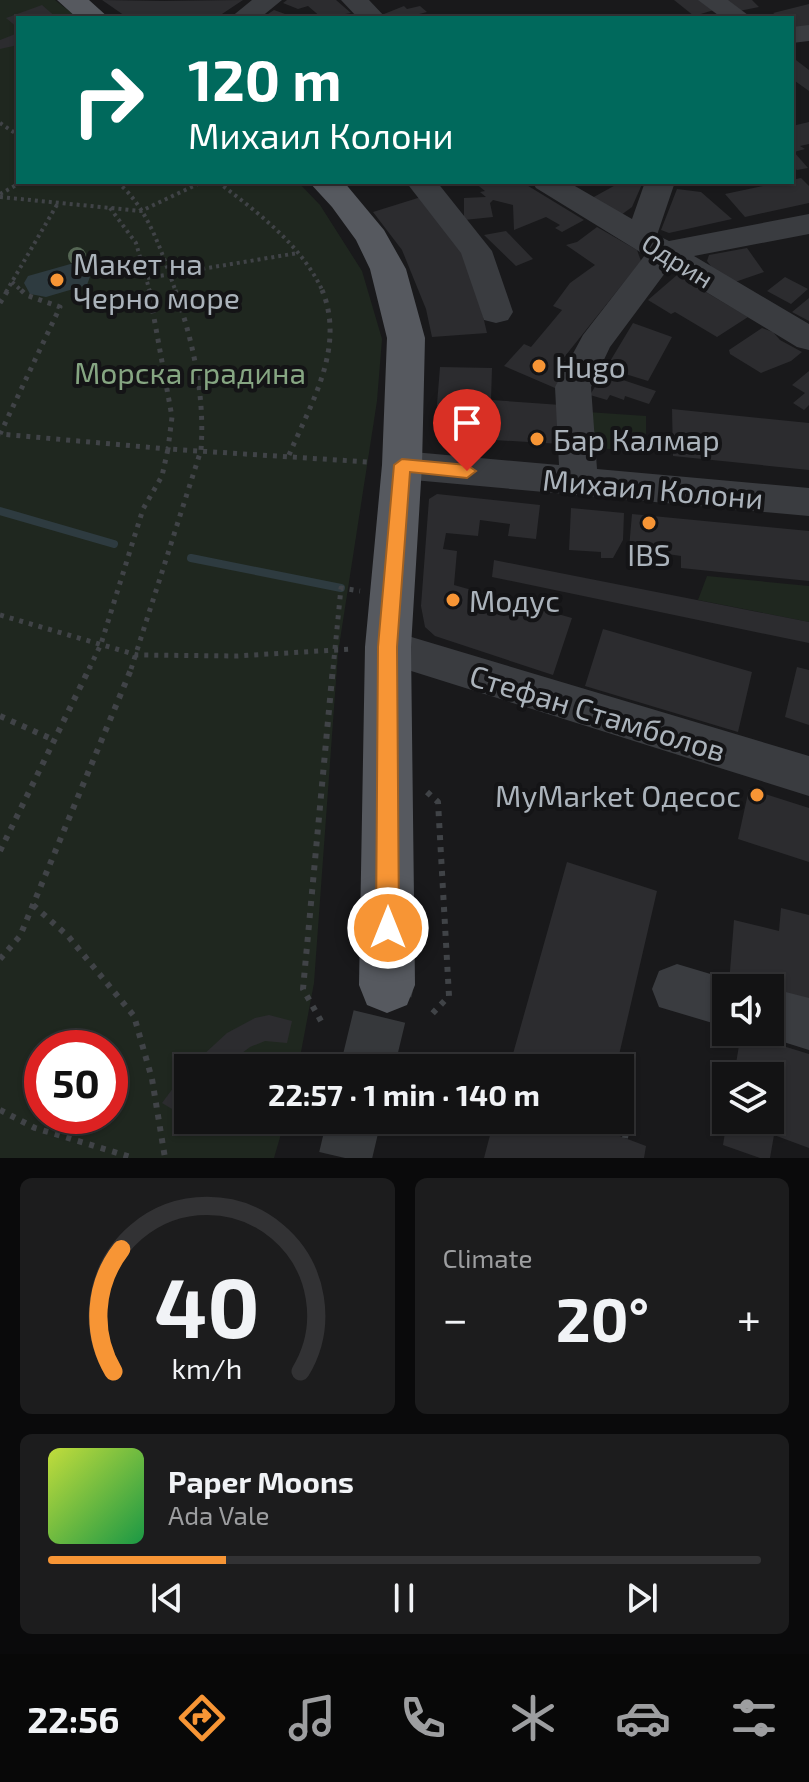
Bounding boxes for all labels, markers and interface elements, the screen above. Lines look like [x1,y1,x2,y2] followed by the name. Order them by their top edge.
[188,45,342,112] text: 120 m
[56,48,160,152] icon: right
[188,113,454,156] text: Михаил Колони
[637,226,719,294] street label: Одрин
[73,245,240,315] place label: Макет на Черно море
[48,271,66,289] marker: Макет на Черно море
[555,348,626,384] place label: Hugo
[74,354,306,390] park label: Морска градина
[530,357,548,375] marker: Hugo
[433,389,501,471] pin
[445,401,489,445] icon: arrive
[553,421,720,457] place label: Бар Калмар
[528,430,546,448] marker: Бар Калмар
[541,460,765,516] street label: Михаил Колони
[640,514,658,532] marker: IBS
[627,536,671,572] place label: IBS
[469,582,560,619] place label: Модус
[444,591,462,609] marker: Модус
[466,656,730,768] street label: Стефан Стамболов
[495,777,741,813] place label: MyMarket Одесос
[748,786,766,804] marker: MyMarket Одесос
[346,886,430,970] position arrow
[712,974,784,1134] map controls
[712,974,784,1046] button: sound
[24,1030,128,1134] speed limit sign: 50
[712,1062,784,1134] button: layers
[268,1076,540,1112] text: 22:57 · 1 min · 140 m
[443,1242,532,1273] text: Climate
[155,1255,260,1355] text: 40
[556,1282,649,1354] text: 20°
[443,1291,468,1344] text: −
[737,1291,761,1344] text: +
[172,1350,243,1385] text: km/h
[168,1463,354,1499] text: Paper Moons
[168,1499,270,1530] text: Ada Vale
[145,1576,189,1620] icon: previous
[382,1576,426,1620] icon: pause
[620,1576,664,1620] icon: next
[174,1690,230,1746] icon: directions
[284,1690,340,1746] icon: music
[395,1690,451,1746] icon: phone
[505,1690,561,1746] icon: climate
[615,1690,671,1746] icon: car
[726,1690,782,1746] icon: filters
[27,1697,119,1740] text: 22:56

